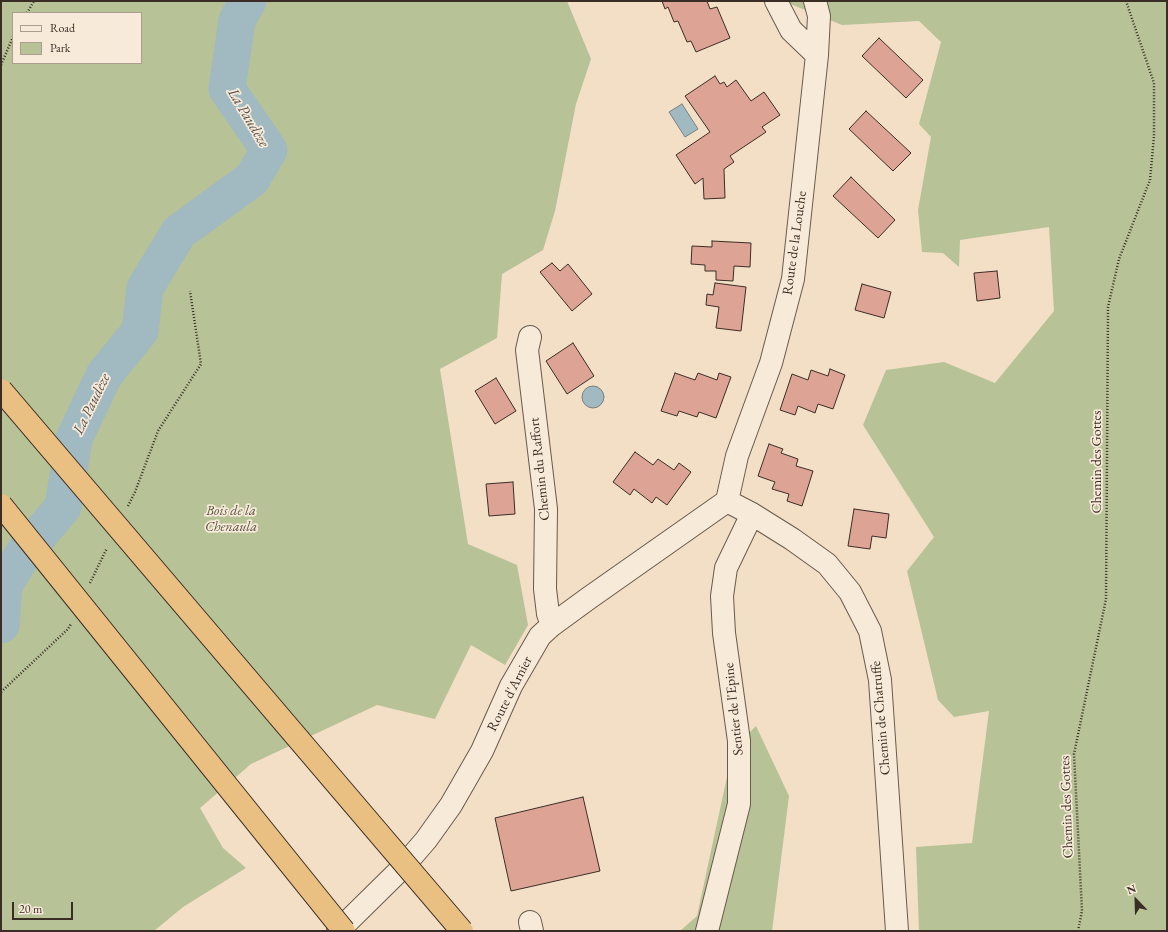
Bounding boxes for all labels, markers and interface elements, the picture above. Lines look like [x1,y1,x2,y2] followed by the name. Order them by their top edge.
[12,12,142,64] legend
[50,20,75,36] text: Road
[50,40,70,56] text: Park
[223,85,273,151] water label: La Paudèze
[779,190,811,296] street label: Route de la Louche
[70,371,114,437] water label: La Paudèze
[1089,411,1105,513] street label: Chemin des Gottes
[526,417,554,521] street label: Chemin du Raffort
[205,503,257,536] park label: Bois de la Chenaula
[484,654,536,734] street label: Route d'Arnier
[868,660,894,776] street label: Chemin de Chatruffe
[721,662,747,756] street label: Sentier de l'Epine
[1057,755,1077,859] street label: Chemin des Gottes
[1116,880,1156,920] north arrow
[1124,881,1138,897] text: N
[14,894,75,920] scale bar
[19,901,42,917] text: 20 m

